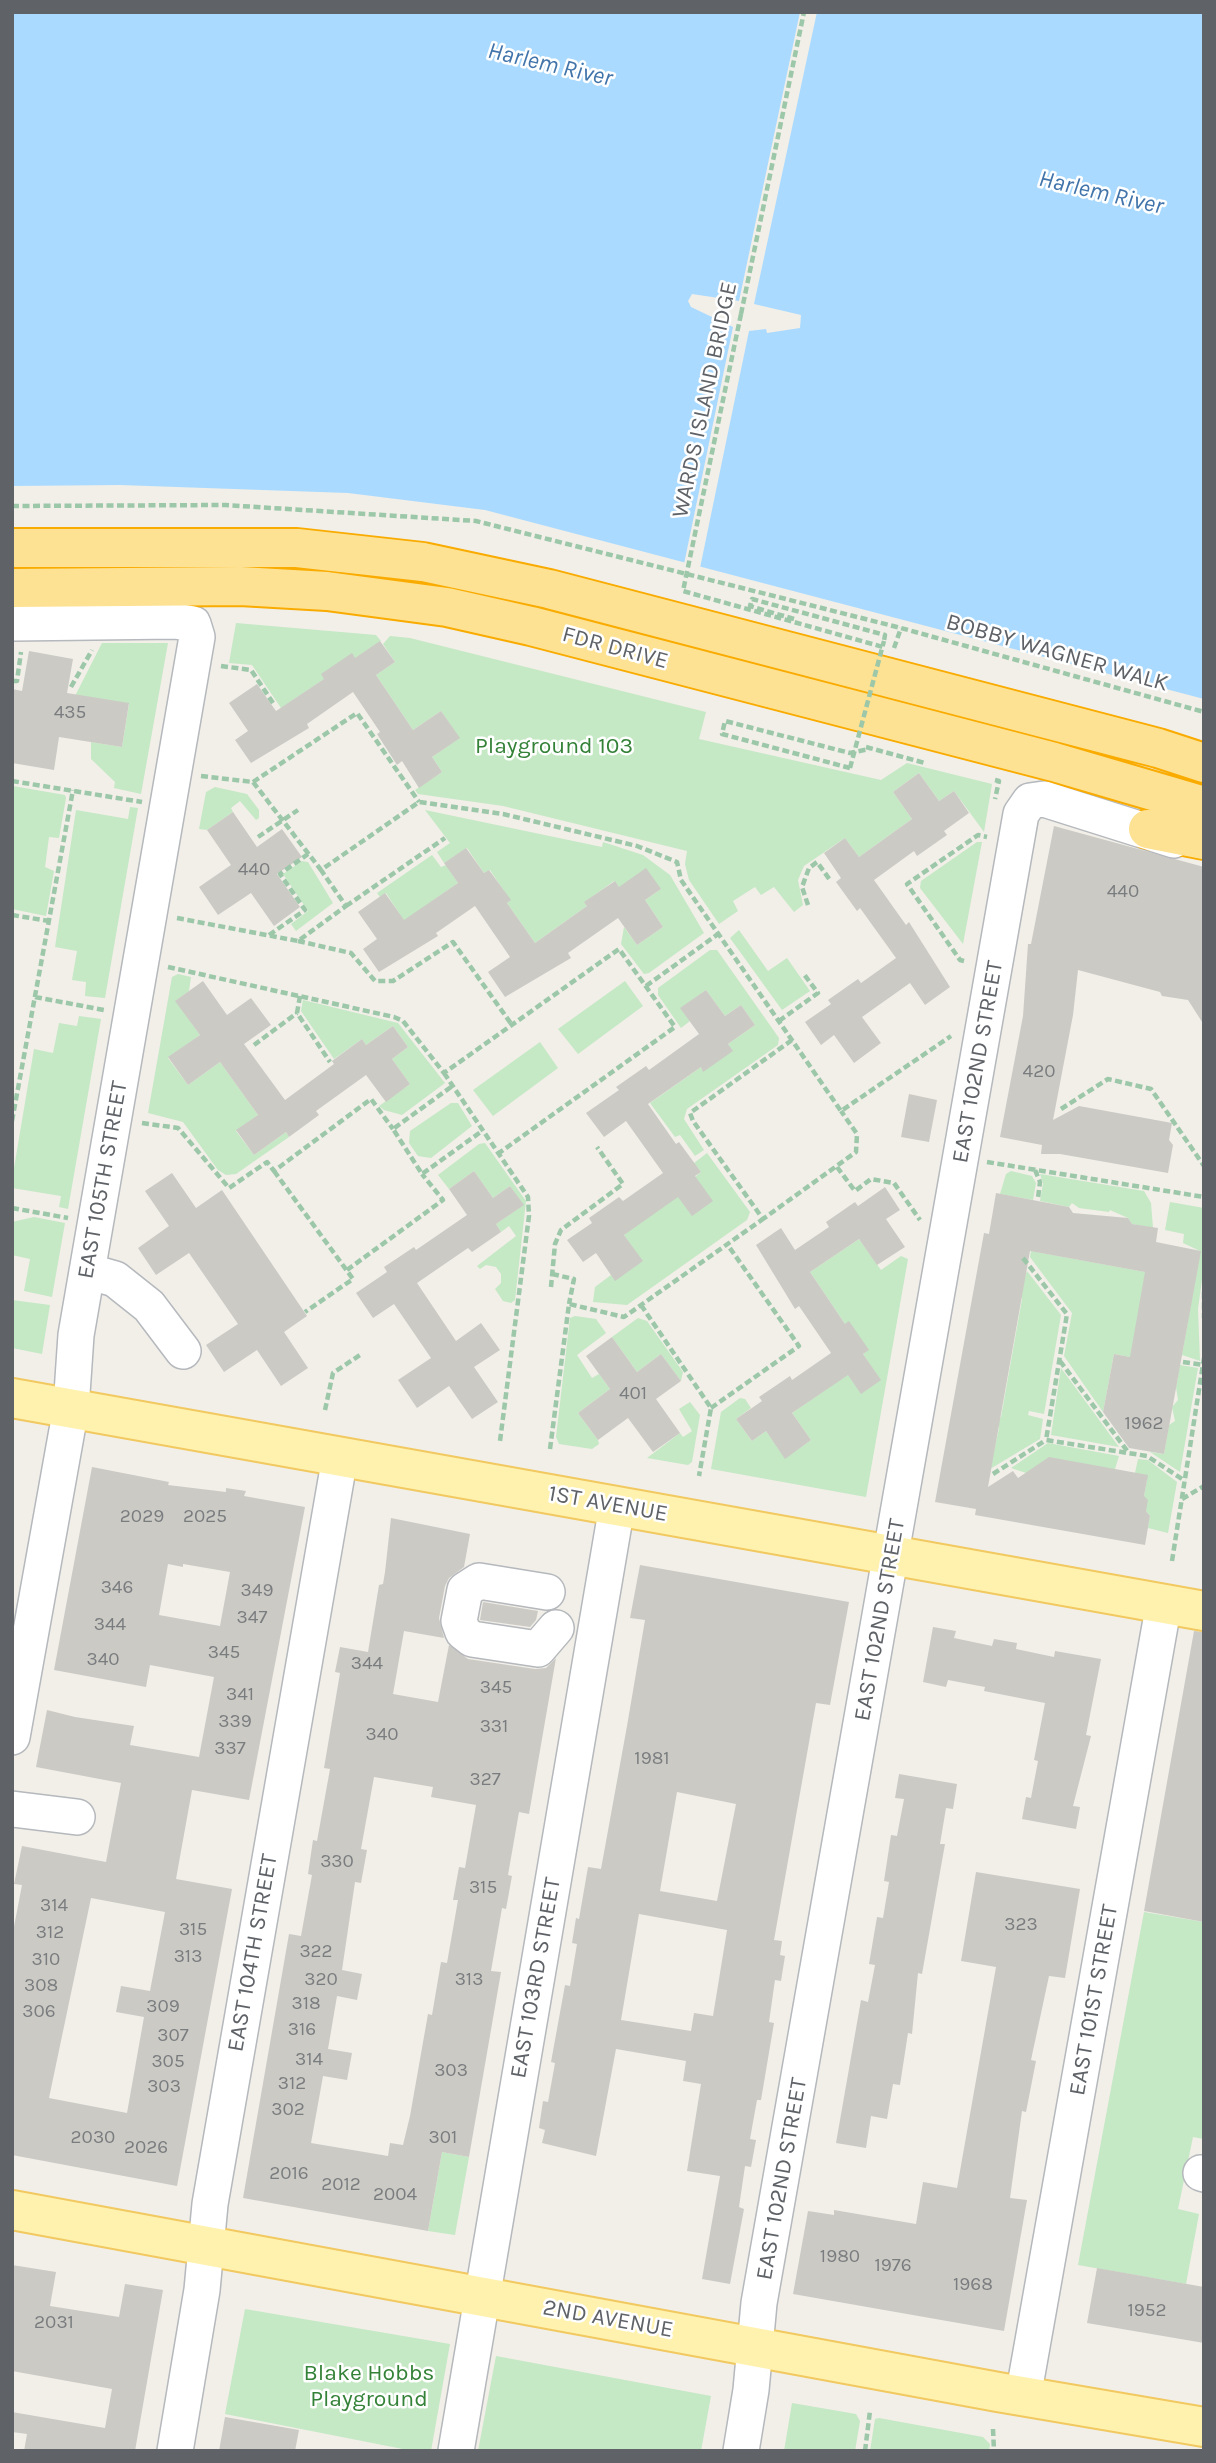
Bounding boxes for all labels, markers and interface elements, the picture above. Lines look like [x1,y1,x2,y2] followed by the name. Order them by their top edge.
[485,37,615,93] water label: Harlem River
[1036,165,1166,221] water label: Harlem River
[667,280,743,520] street label: WARDS ISLAND BRIDGE
[943,608,1171,698] street label: BOBBY WAGNER WALK
[559,621,671,675] street label: FDR DRIVE
[54,702,86,724] house number: 435
[475,732,633,760] park label: Playground 103
[238,859,270,881] house number: 440
[1107,881,1139,903] house number: 440
[947,959,1009,1165] street label: EAST 102ND STREET
[1023,1061,1055,1083] house number: 420
[72,1079,134,1281] street label: EAST 105TH STREET
[619,1383,647,1405] house number: 401
[1124,1413,1164,1435] house number: 1962
[546,1480,670,1528] street label: 1ST AVENUE
[120,1506,164,1528] house number: 2029
[183,1506,227,1528] house number: 2025
[849,1517,911,1723] street label: EAST 102ND STREET
[101,1577,133,1599] house number: 346
[241,1580,273,1602] house number: 349
[237,1607,267,1629] house number: 347
[94,1614,126,1636] house number: 344
[208,1642,240,1664] house number: 345
[86,1649,120,1671] house number: 340
[351,1653,383,1675] house number: 344
[480,1677,512,1699] house number: 345
[226,1684,254,1706] house number: 341
[218,1711,252,1733] house number: 339
[480,1716,508,1738] house number: 331
[365,1724,399,1746] house number: 340
[214,1738,246,1760] house number: 337
[634,1748,670,1770] house number: 1981
[469,1769,501,1791] house number: 327
[320,1851,354,1873] house number: 330
[222,1852,284,2054] street label: EAST 104TH STREET
[505,1875,567,2081] street label: EAST 103RD STREET
[469,1877,497,1899] house number: 315
[40,1895,68,1917] house number: 314
[1064,1902,1124,2098] street label: EAST 101ST STREET
[1004,1914,1038,1936] house number: 323
[179,1919,207,1941] house number: 315
[36,1922,64,1944] house number: 312
[299,1941,333,1963] house number: 322
[174,1946,202,1968] house number: 313
[32,1949,60,1971] house number: 310
[304,1969,338,1991] house number: 320
[455,1969,483,1991] house number: 313
[24,1975,58,1997] house number: 308
[291,1993,321,2015] house number: 318
[146,1996,180,2018] house number: 309
[22,2001,56,2023] house number: 306
[288,2019,316,2041] house number: 316
[157,2025,189,2047] house number: 307
[295,2049,323,2071] house number: 314
[151,2051,185,2073] house number: 305
[434,2060,468,2082] house number: 303
[278,2073,306,2095] house number: 312
[147,2076,181,2098] house number: 303
[751,2076,813,2282] street label: EAST 102ND STREET
[271,2099,305,2121] house number: 302
[71,2127,115,2149] house number: 2030
[429,2127,457,2149] house number: 301
[124,2137,168,2159] house number: 2026
[269,2163,309,2185] house number: 2016
[321,2174,361,2196] house number: 2012
[373,2184,417,2206] house number: 2004
[820,2246,860,2268] house number: 1980
[874,2255,912,2277] house number: 1976
[953,2274,993,2296] house number: 1968
[541,2294,675,2344] street label: 2ND AVENUE
[1127,2300,1167,2322] house number: 1952
[34,2312,74,2334] house number: 2031
[304,2359,434,2413] park label: Blake Hobbs Playground

